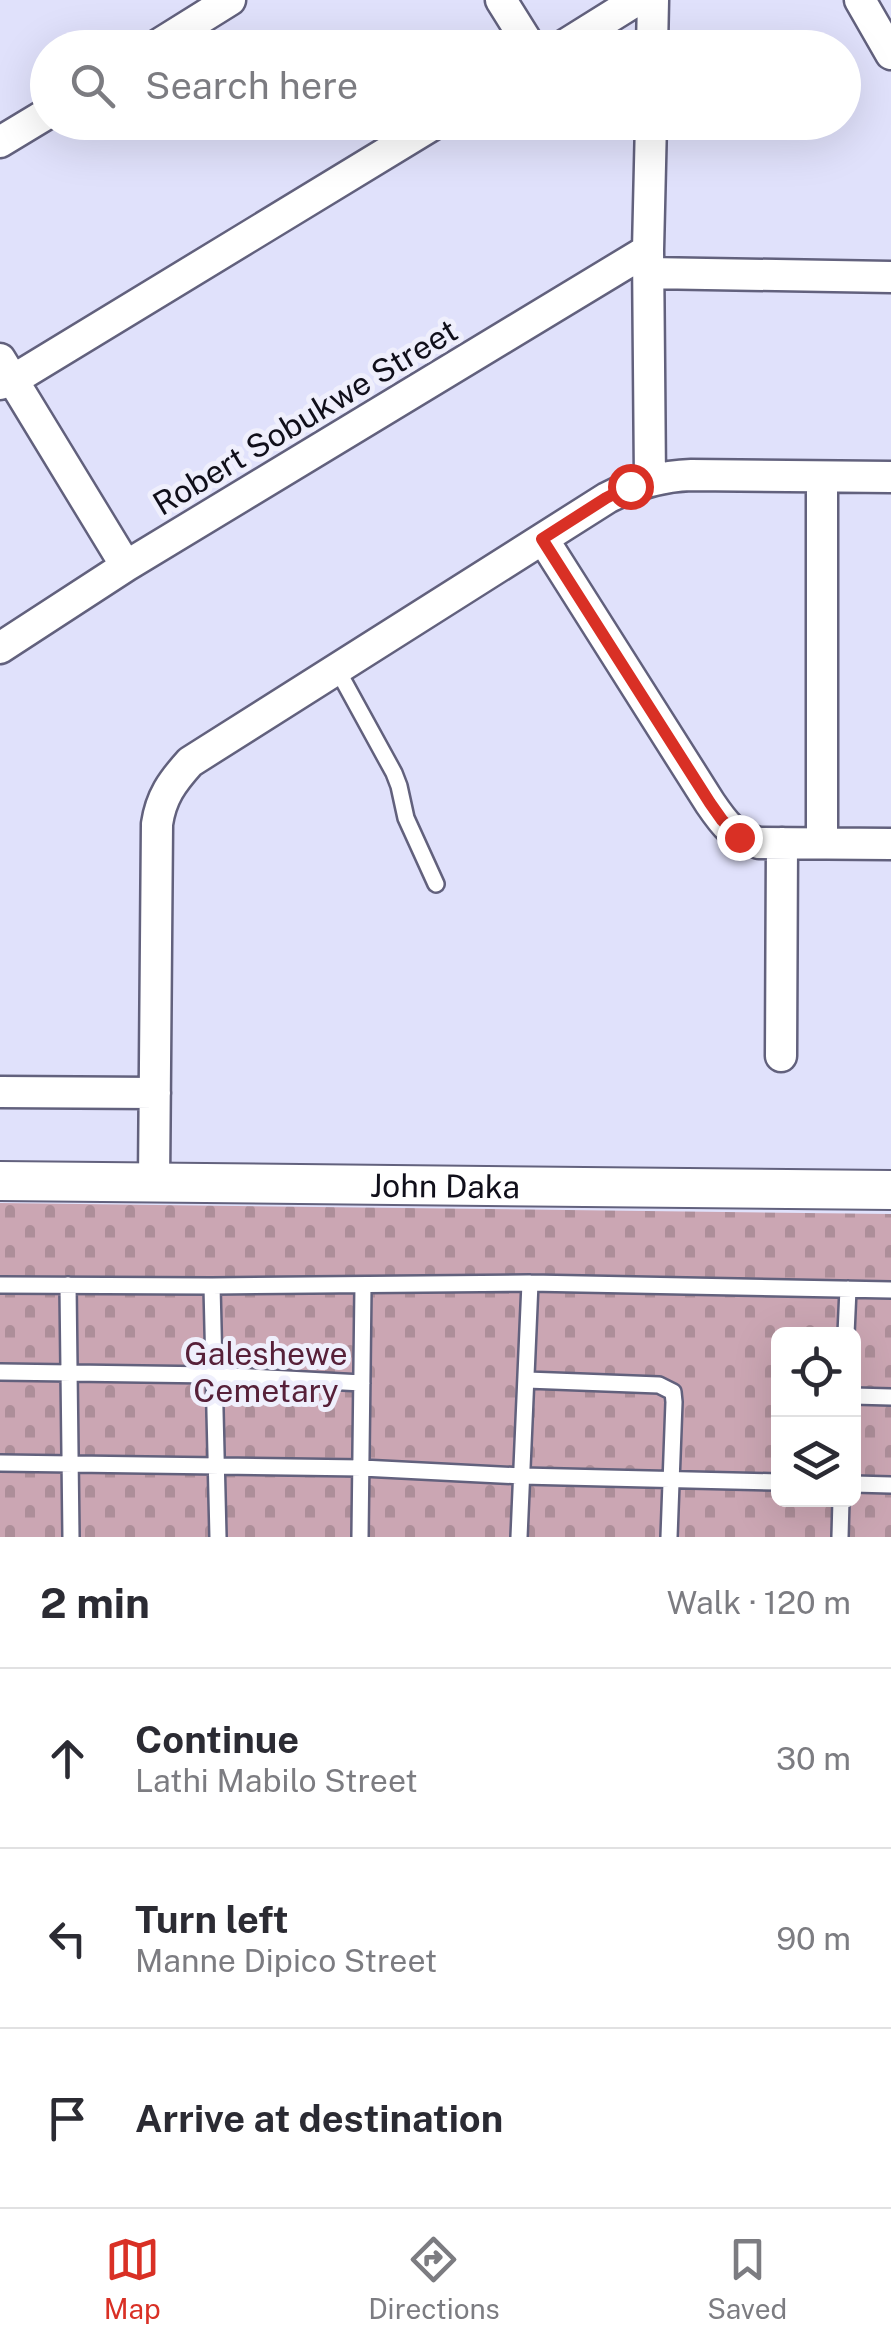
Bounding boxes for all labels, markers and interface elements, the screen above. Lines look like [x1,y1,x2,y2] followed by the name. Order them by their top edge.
[30,30,861,140] search box
[65,58,120,113] icon: search
[145,63,358,108] text: Search here
[146,311,464,523] street label: Robert Sobukwe Street
[608,464,654,510] route start
[717,815,763,861] route end
[370,1166,520,1205] street label: John Daka
[771,1327,861,1507] map controls
[771,1327,861,1417] button: locate
[184,1335,348,1409] park label: Galeshewe Cemetary
[771,1417,861,1507] button: layers
[40,1578,150,1627] text: 2 min
[667,1584,851,1621] text: Walk · 120 m
[135,1717,299,1762] text: Continue
[40,1731,95,1786] icon: ahead
[776,1740,851,1777] text: 30 m
[135,1762,418,1799] text: Lathi Mabilo Street
[135,1897,289,1942] text: Turn left
[40,1911,95,1966] icon: left
[776,1920,851,1957] text: 90 m
[135,1942,437,1979] text: Manne Dipico Street
[40,2091,95,2146] icon: arrive
[135,2096,503,2141] text: Arrive at destination
[104,2232,161,2325] tab: Map
[368,2232,500,2325] tab: Directions
[707,2232,787,2325] tab: Saved

